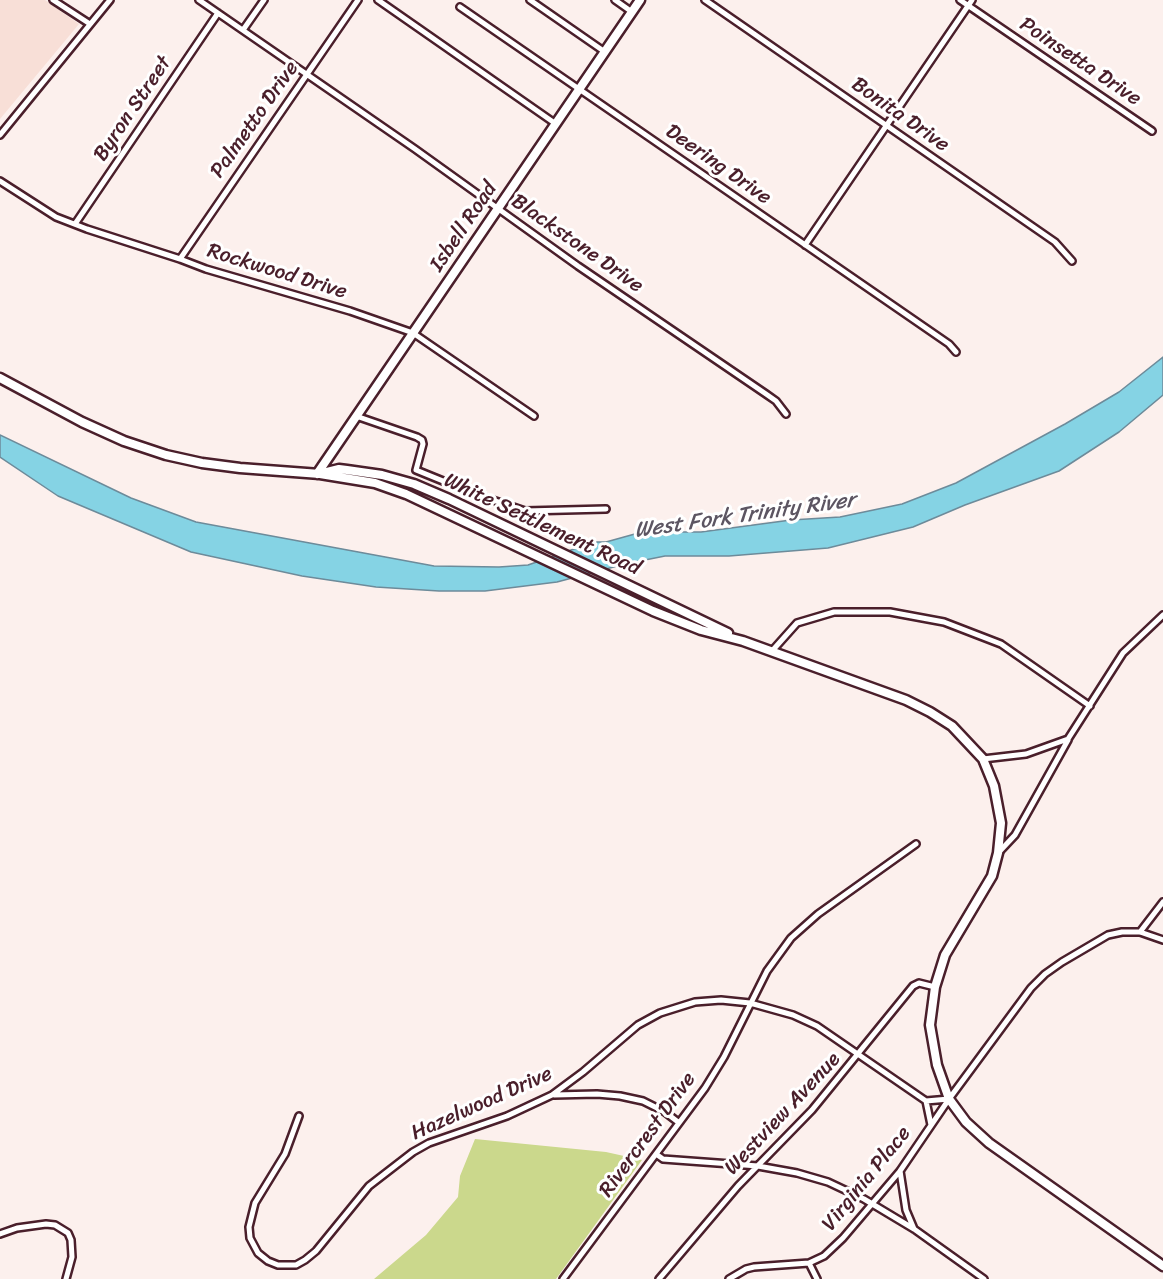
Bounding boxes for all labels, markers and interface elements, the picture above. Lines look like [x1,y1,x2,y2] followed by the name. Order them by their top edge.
[1014,12,1146,112] street label: Poinsetta Drive
[89,52,177,166] street label: Byron Street
[205,57,305,183] street label: Palmetto Drive
[846,72,954,158] street label: Bonita Drive
[660,119,776,211] street label: Deering Drive
[425,177,503,277] street label: Isbell Road
[506,189,648,299] street label: Blackstone Drive
[204,239,350,305] street label: Rockwood Drive
[440,468,644,582] street label: White Settlement Road
[633,487,857,545] water label: West Fork Trinity River
[720,1047,846,1181] street label: Westview Avenue
[408,1062,556,1146] street label: Hazelwood Drive
[594,1068,702,1202] street label: Rivercrest Drive
[817,1122,917,1236] street label: Virginia Place

